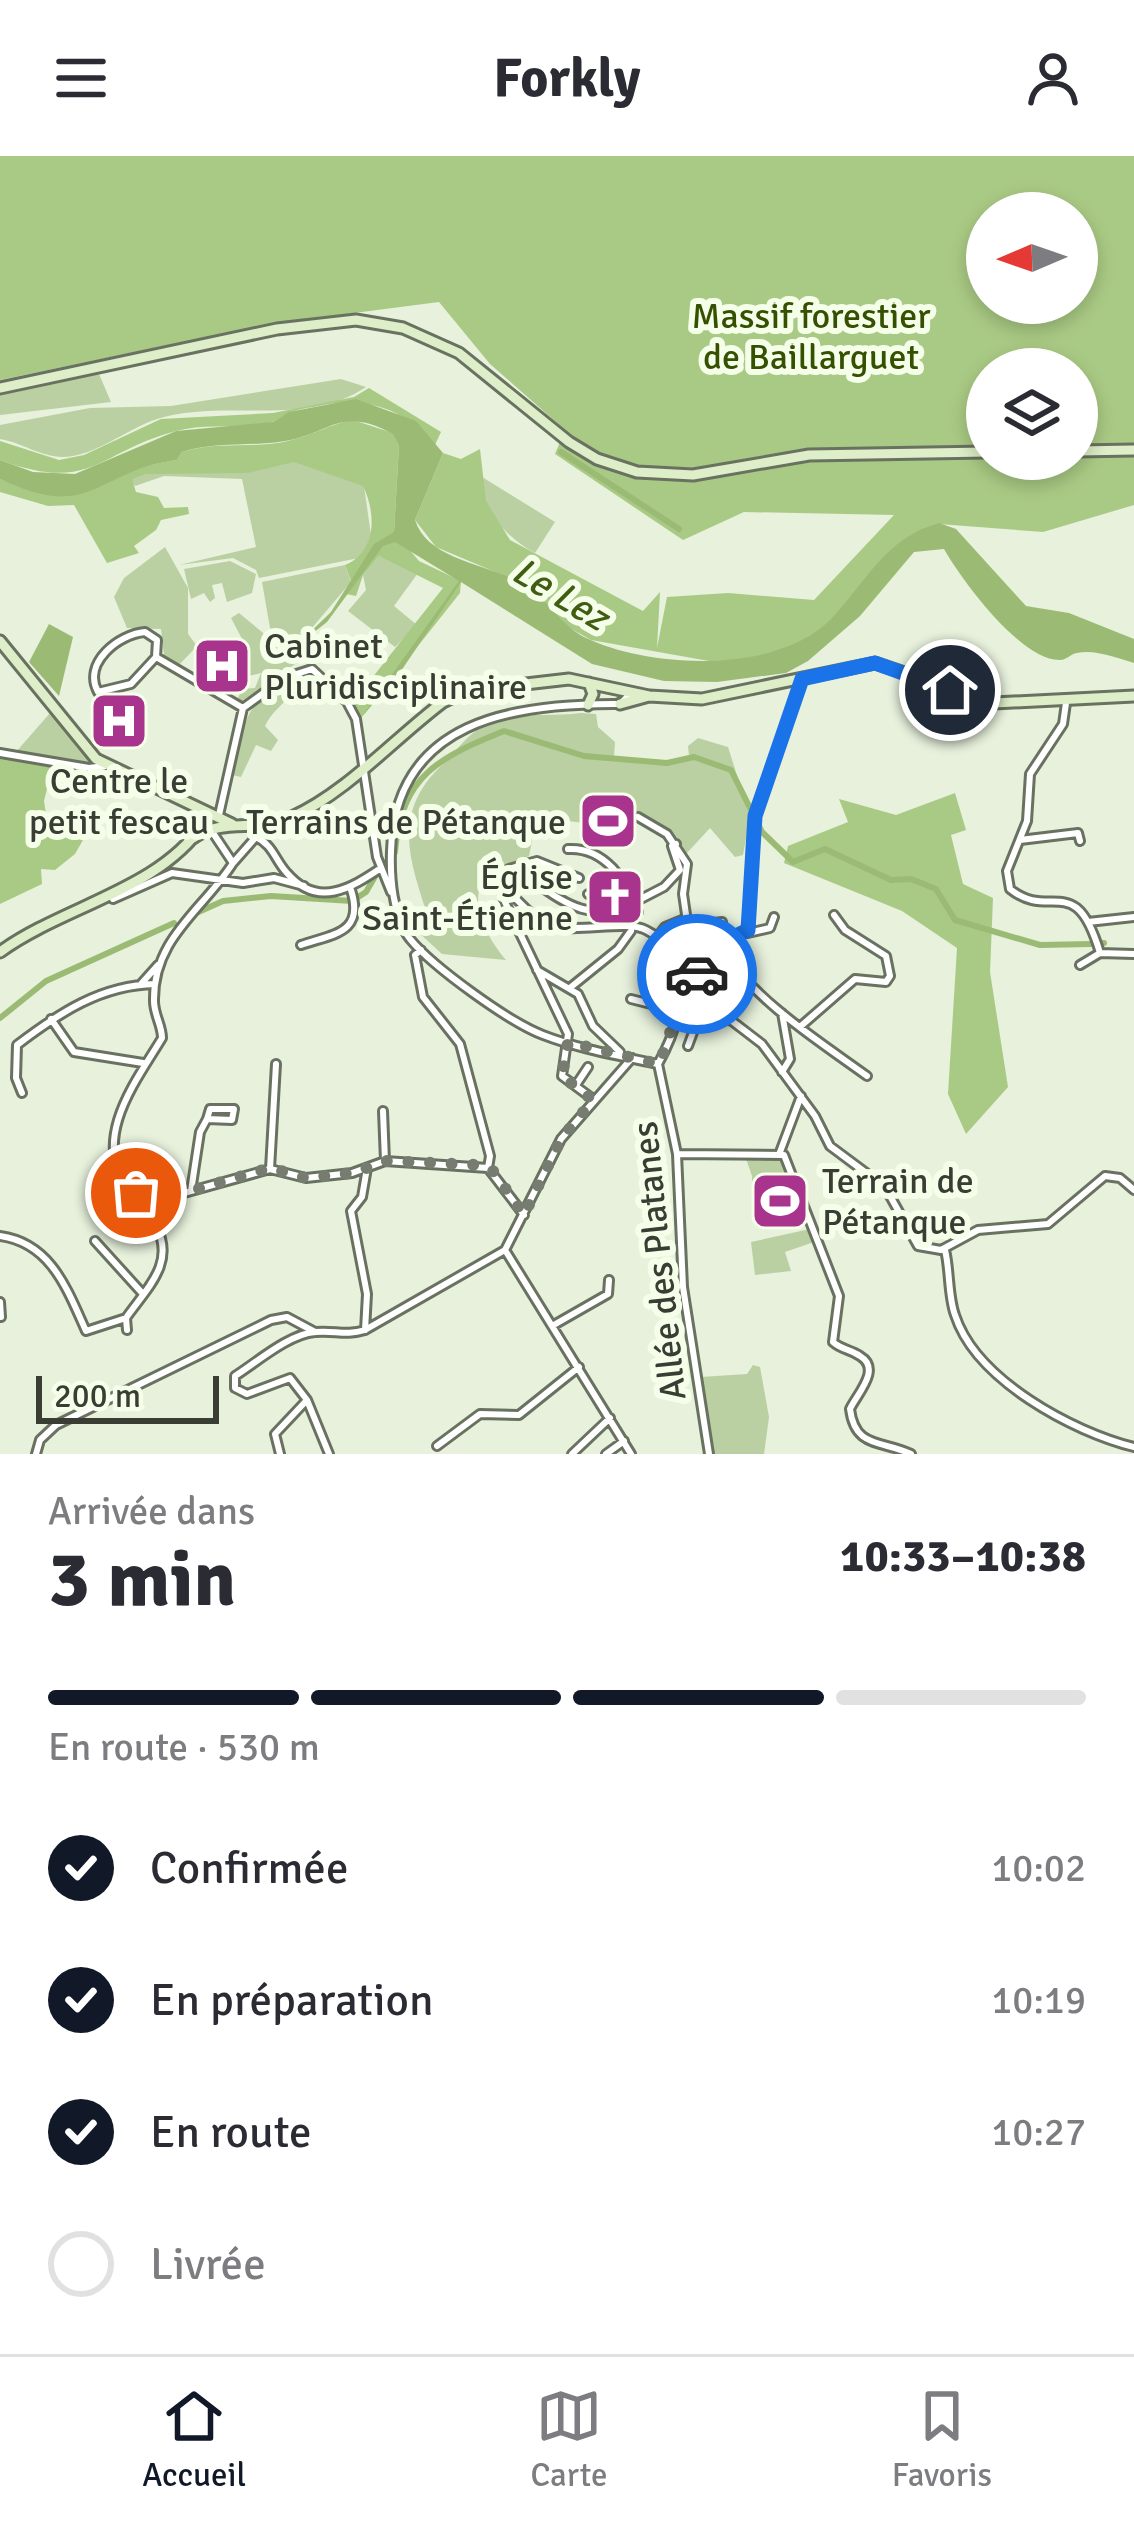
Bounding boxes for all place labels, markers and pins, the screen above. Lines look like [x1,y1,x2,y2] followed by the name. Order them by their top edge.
[264,624,527,710] place label: Cabinet Pluridisciplinaire
[191,635,253,697] hospital icon: Cabinet Pluridisciplinaire
[899,639,1001,741] pin
[88,690,150,752] hospital icon: Centre le petit fescau
[29,759,209,845] place label: Centre le petit fescau
[577,790,639,852] sports icon: Terrains de Pétanque
[246,800,566,845] place label: Terrains de Pétanque
[362,855,573,941] place label: Église Saint-Étienne
[584,866,646,928] church icon: Église Saint-Étienne
[85,1142,187,1244] pin
[822,1159,974,1245] place label: Terrain de Pétanque
[749,1170,811,1232] sports icon: Terrain de Pétanque

